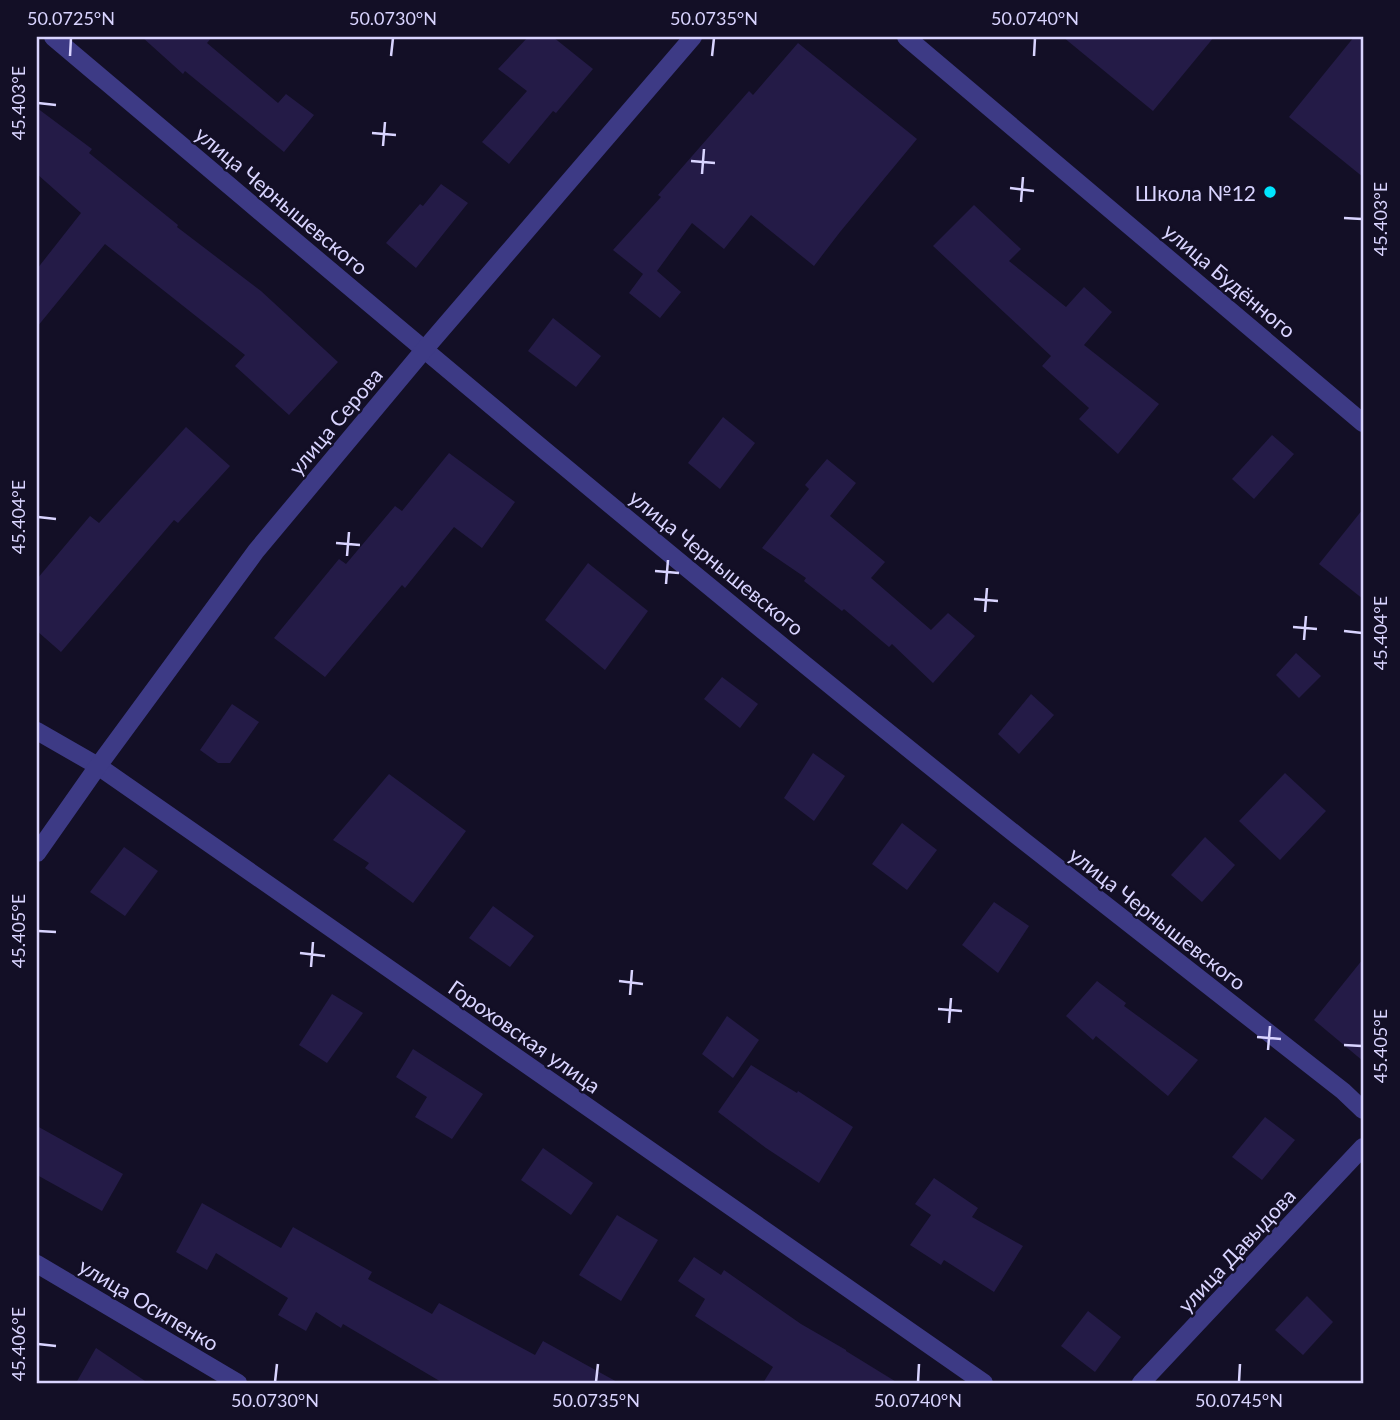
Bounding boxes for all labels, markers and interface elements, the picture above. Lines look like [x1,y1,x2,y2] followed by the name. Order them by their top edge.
[27,7,115,29] text: 50.0725°N
[349,7,437,29] text: 50.0730°N
[670,7,758,29] text: 50.0735°N
[991,7,1079,29] text: 50.0740°N
[7,66,29,140] text: 45.403°E
[191,121,373,279] street label: улица Чернышевского
[1135,180,1256,205] place label: Школа №12
[1369,182,1391,256] text: 45.403°E
[1262,184,1278,200] marker: Школа №12
[1159,218,1301,343] street label: улица Будённого
[283,362,387,480] street label: улица Серова
[7,480,29,554] text: 45.404°E
[625,484,809,640] street label: улица Чернышевского
[1369,596,1391,670] text: 45.404°E
[1065,841,1251,995] street label: улица Чернышевского
[7,894,29,968] text: 45.405°E
[444,974,606,1098] street label: Гороховская улица
[1369,1009,1391,1083] text: 45.405°E
[1172,1183,1300,1317] street label: улица Давыдова
[75,1252,223,1356] street label: улица Осипенко
[7,1307,29,1381] text: 45.406°E
[231,1389,319,1411] text: 50.0730°N
[552,1389,640,1411] text: 50.0735°N
[874,1389,962,1411] text: 50.0740°N
[1195,1389,1283,1411] text: 50.0745°N

